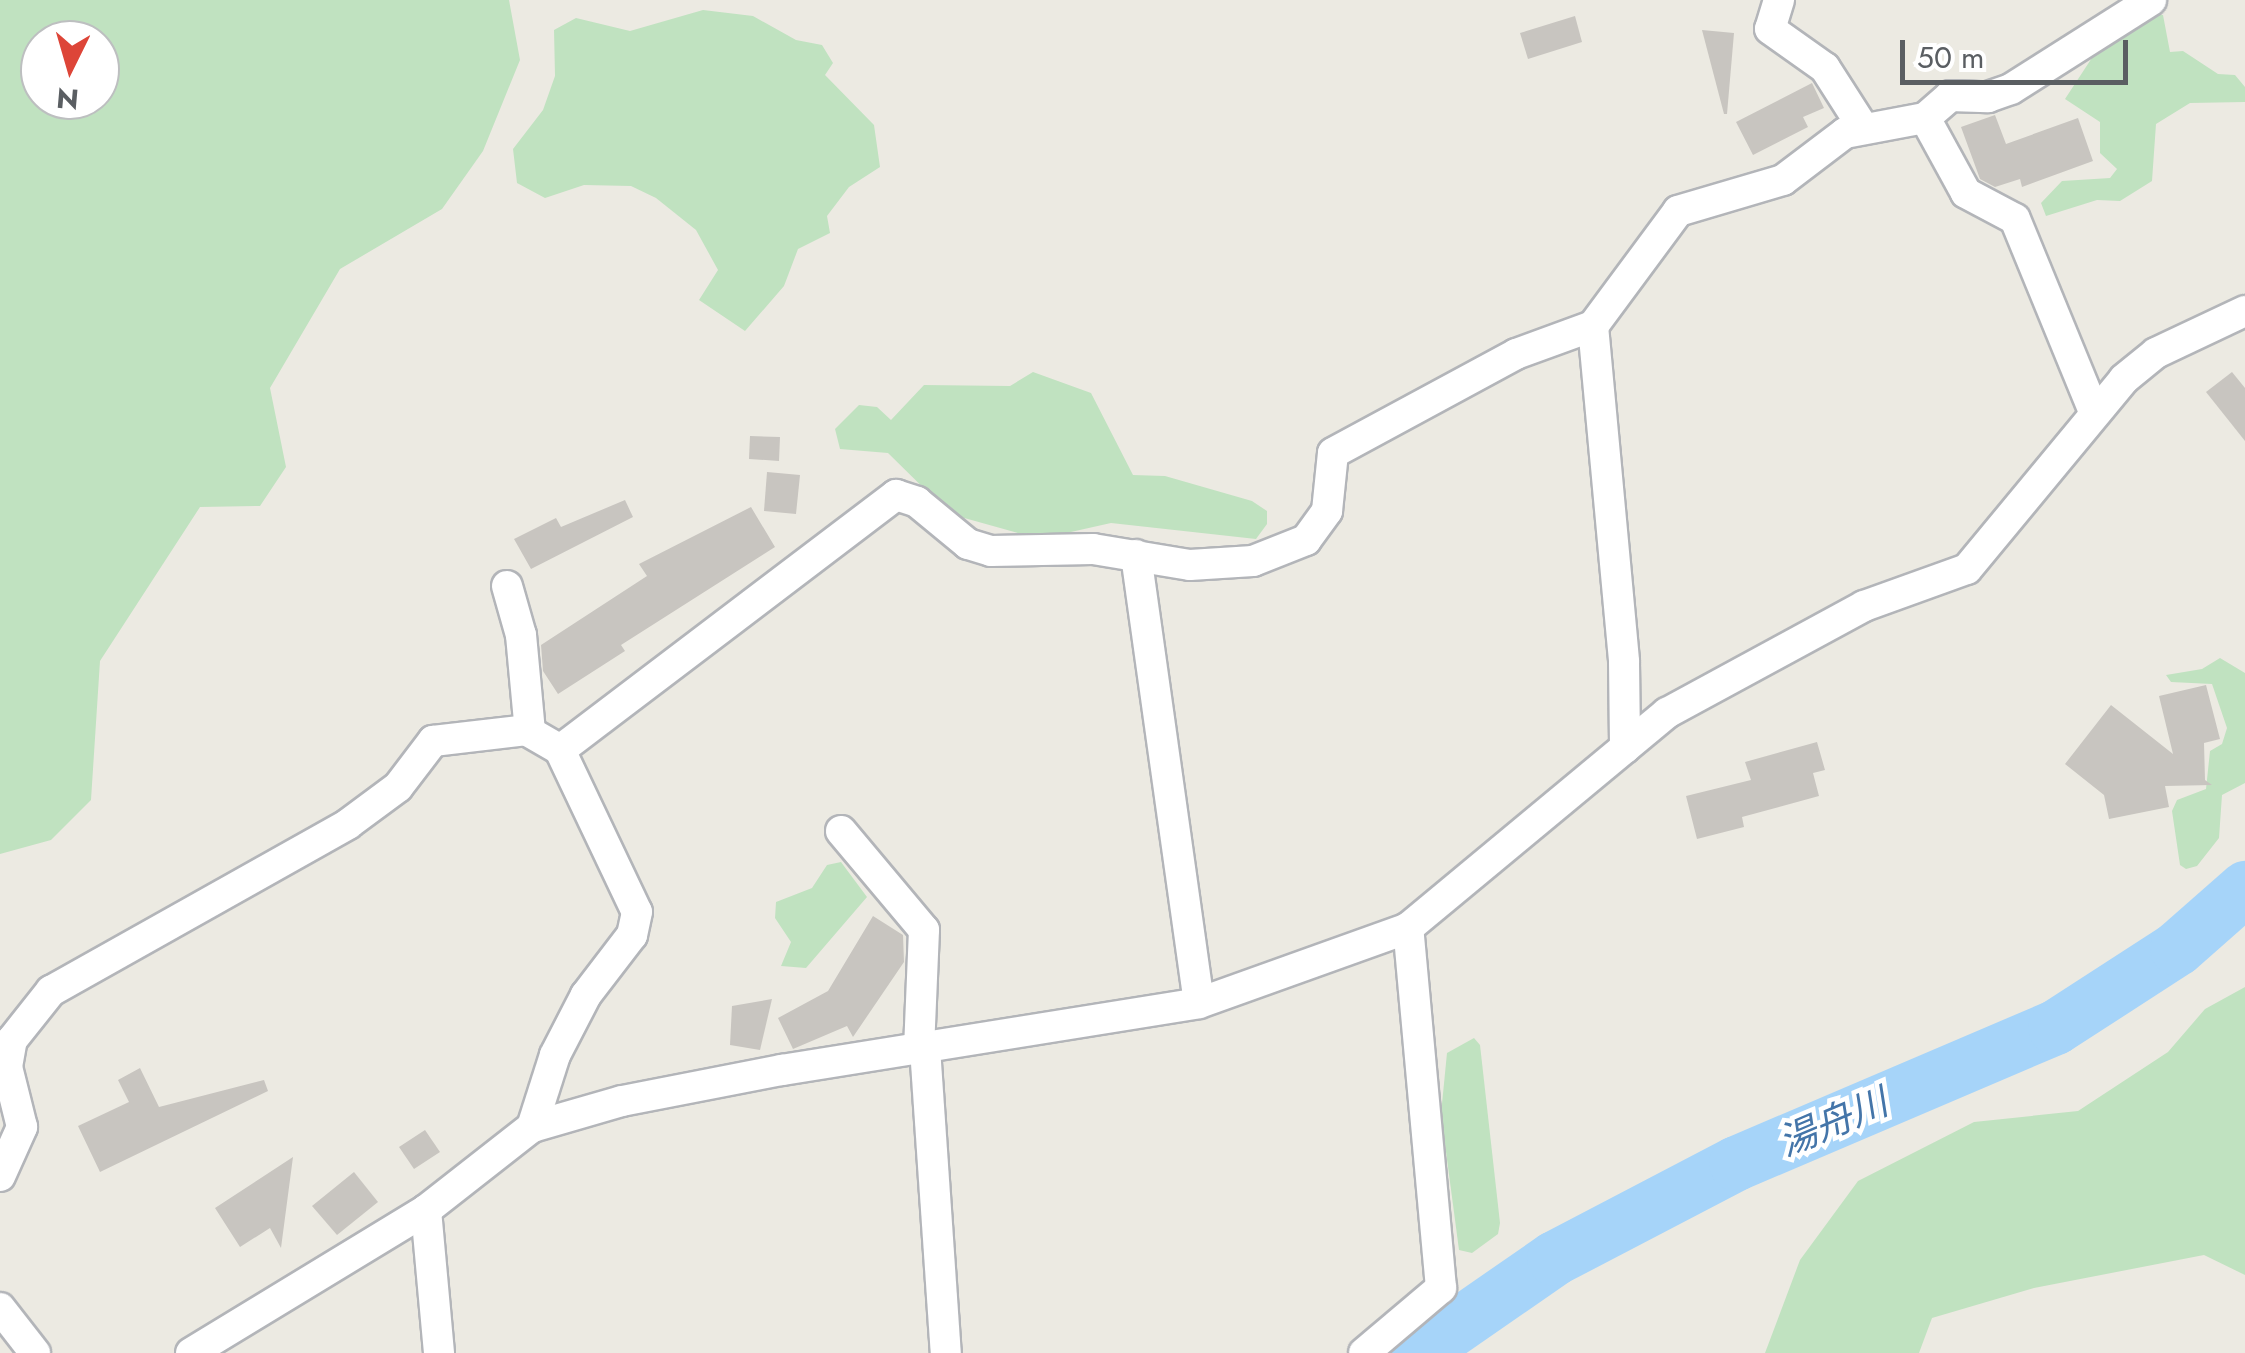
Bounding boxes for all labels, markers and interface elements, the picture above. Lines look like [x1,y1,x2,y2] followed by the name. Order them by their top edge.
[20,20,120,120] north arrow
[1905,20,2132,82] scale bar
[1917,36,1984,79] text: 50 m
[55,77,80,120] text: N
[1772,1079,1894,1165] water label: 湯舟川

